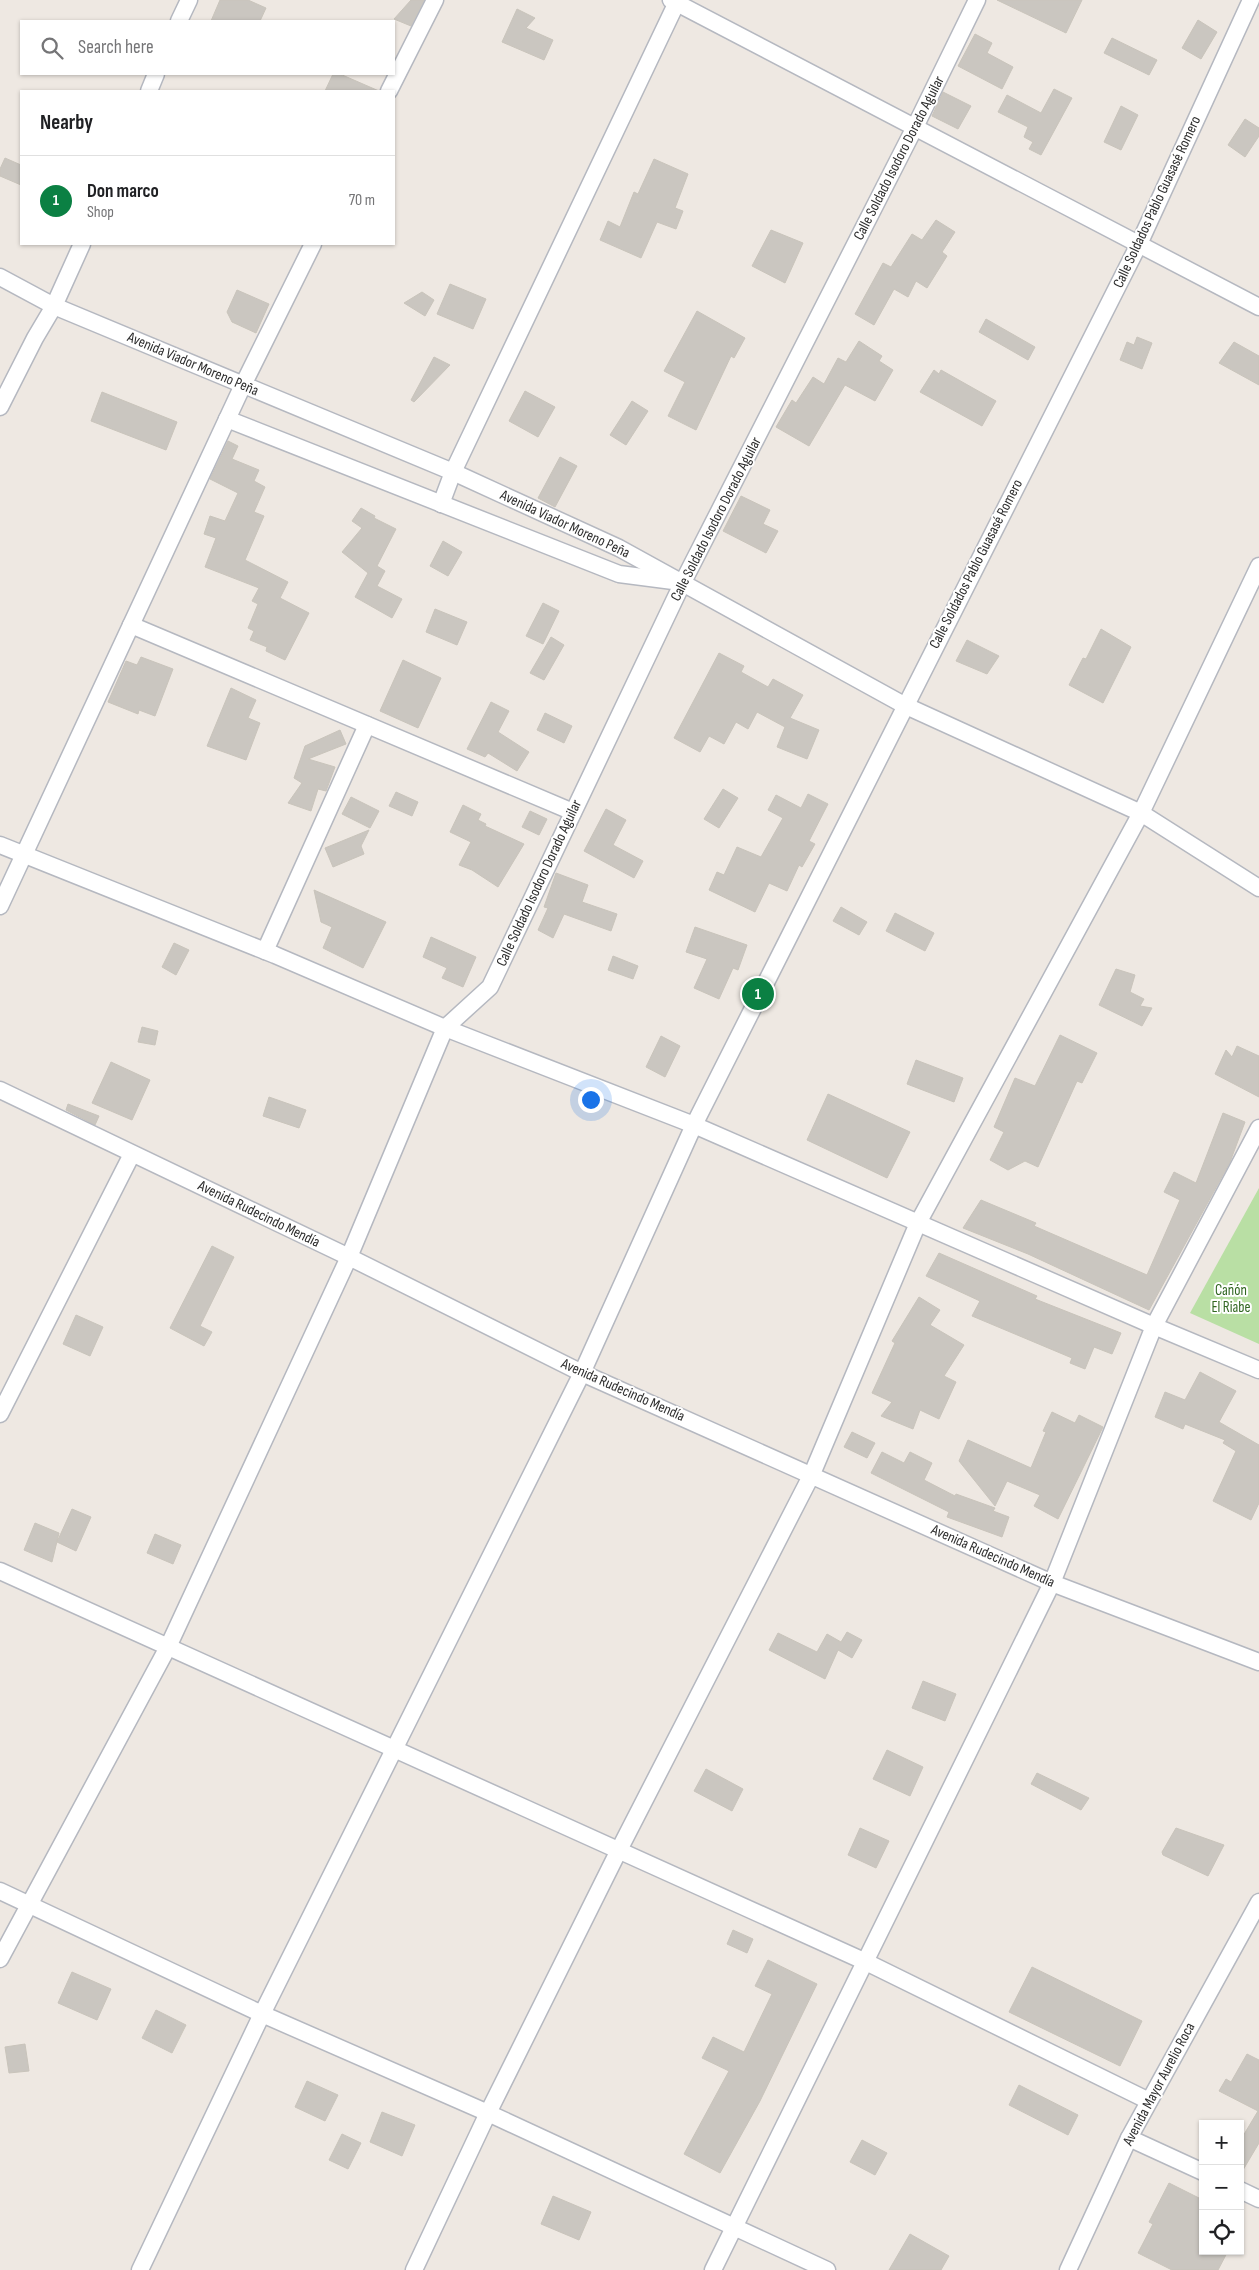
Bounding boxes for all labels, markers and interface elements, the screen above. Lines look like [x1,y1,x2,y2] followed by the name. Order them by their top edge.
[20,20,395,75] search box
[38,34,66,62] icon: search
[78,36,154,59] text: Search here
[849,72,949,243] street label: Calle Soldado Isodoro Dorado Aguilar
[40,110,93,135] text: Nearby
[1109,113,1205,291] street label: Calle Soldados Pablo Guasasé Romero
[87,180,159,203] text: Don marco
[53,191,59,210] text: 1
[349,191,375,210] text: 70 m
[87,203,114,222] text: Shop
[124,327,262,400] street label: Avenida Viador Moreno Peña
[666,433,766,604] street label: Calle Soldado Isodoro Dorado Aguilar
[925,476,1027,652] street label: Calle Soldados Pablo Guasasé Romero
[496,485,633,562] street label: Avenida Viador Moreno Peña
[492,796,586,969] street label: Calle Soldado Isodoro Dorado Aguilar
[742,975,774,1013] pin: 1
[578,1087,604,1113] your location
[194,1176,323,1252] street label: Avenida Rudecindo Mendía
[1211,1281,1251,1317] park label: Cañón El Riabe
[557,1354,688,1426] street label: Avenida Rudecindo Mendía
[927,1520,1058,1592] street label: Avenida Rudecindo Mendía
[1118,2019,1200,2150] street label: Avenida Mayor Aurelio Roca
[1199,2120,1244,2255] map controls
[1199,2120,1244,2165] button: +
[1199,2165,1244,2210] button: −
[1199,2210,1244,2255] button: locate

